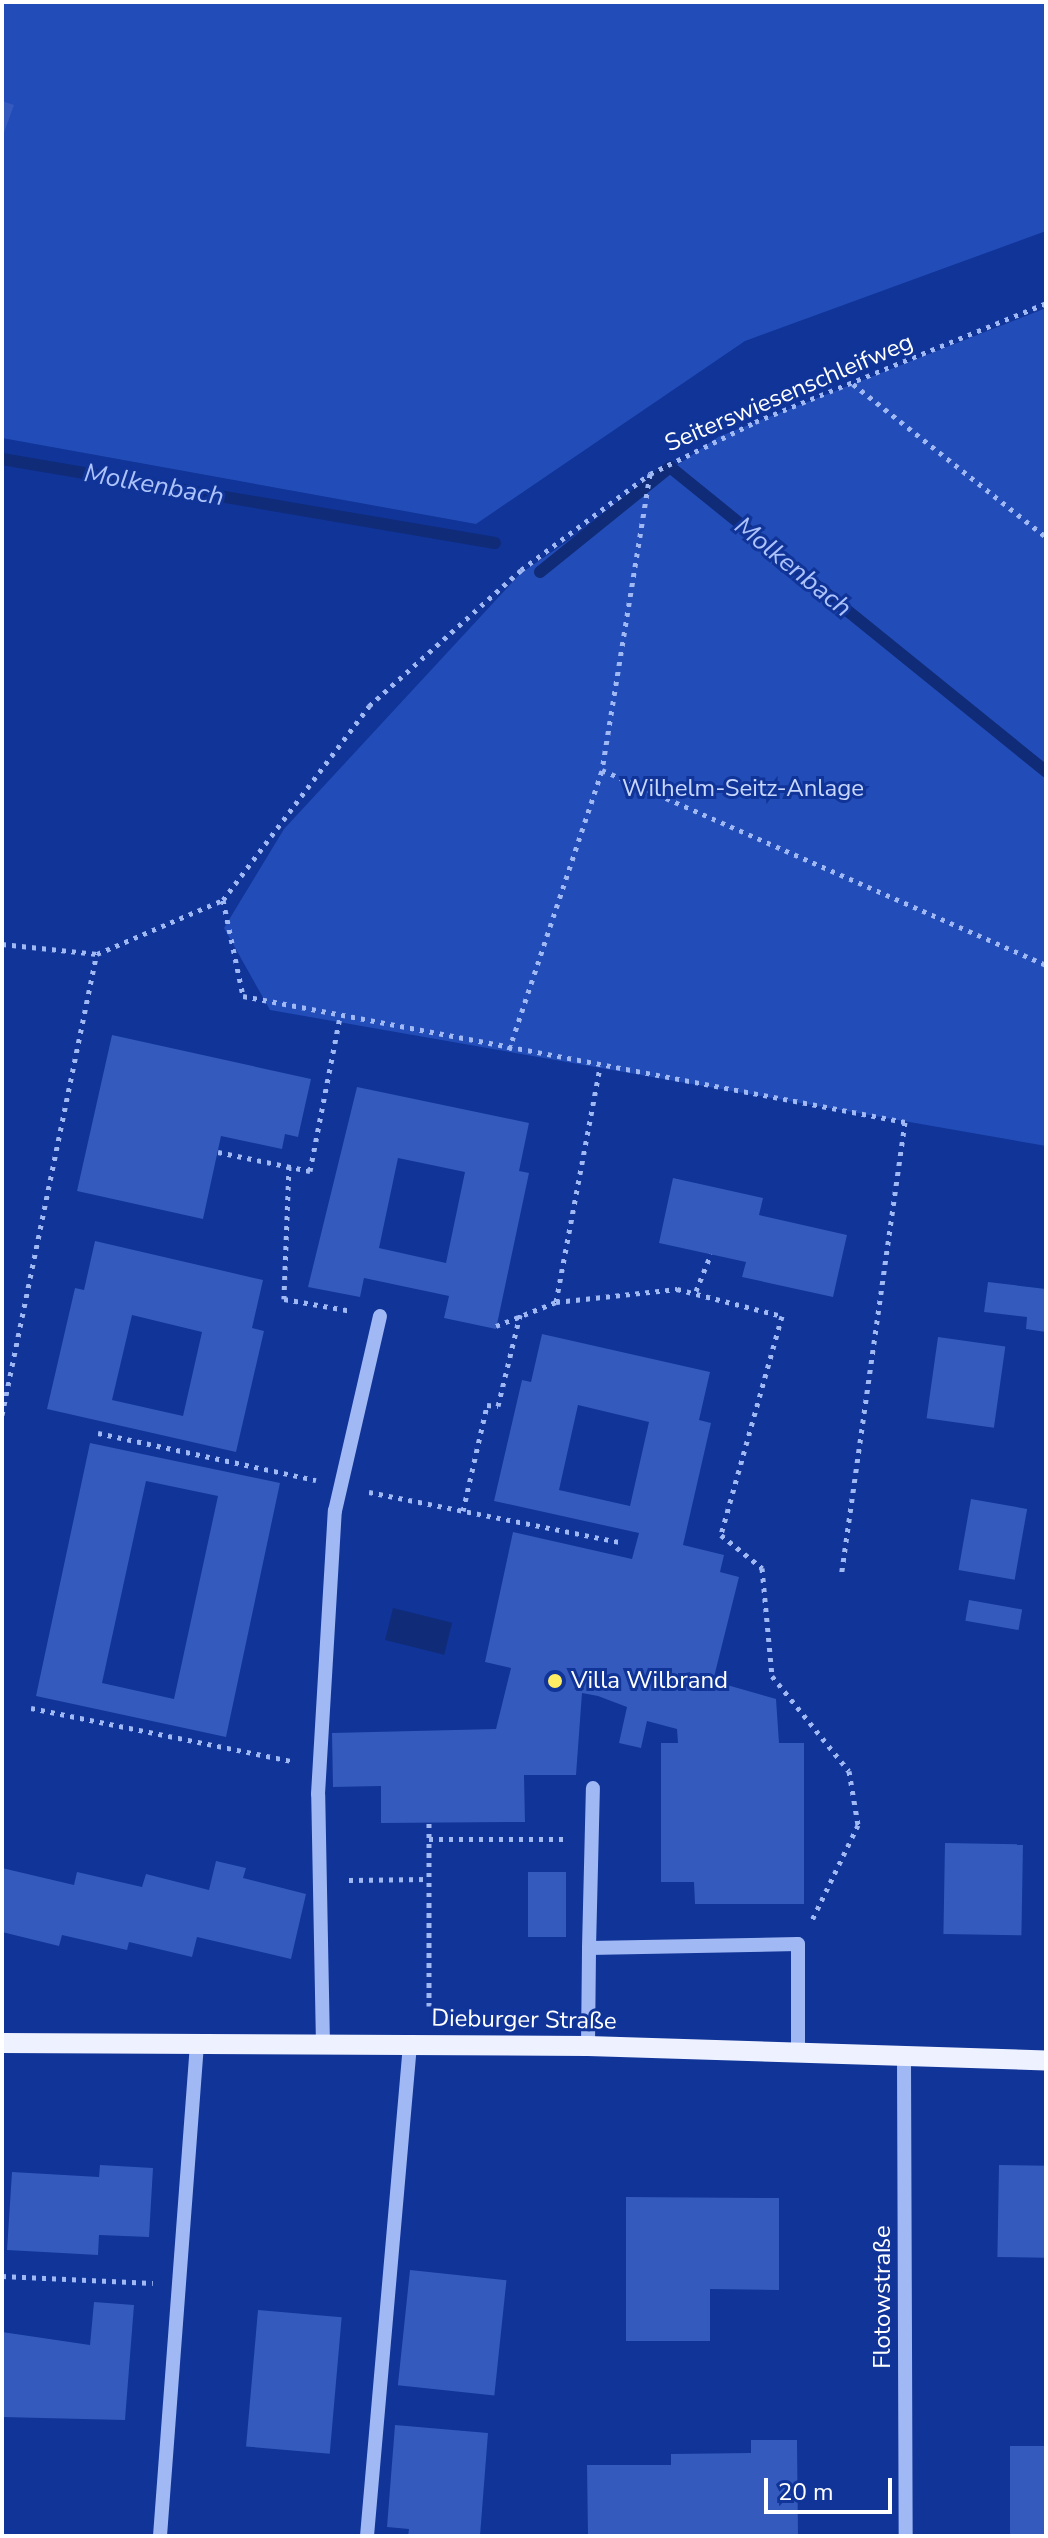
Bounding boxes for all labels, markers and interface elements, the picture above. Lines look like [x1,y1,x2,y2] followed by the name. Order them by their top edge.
[661,328,917,458] street label: Seiterswiesenschleifweg
[82,457,226,513] water label: Molkenbach
[728,510,858,624] water label: Molkenbach
[622,775,864,803] park label: Wilhelm-Seitz-Anlage
[571,1667,728,1695] place label: Villa Wilbrand
[546,1672,564,1690] marker: Villa Wilbrand
[431,2004,617,2036] street label: Dieburger Straße
[869,2225,897,2369] street label: Flotowstraße
[768,2462,896,2512] scale bar
[778,2476,834,2508] text: 20 m

